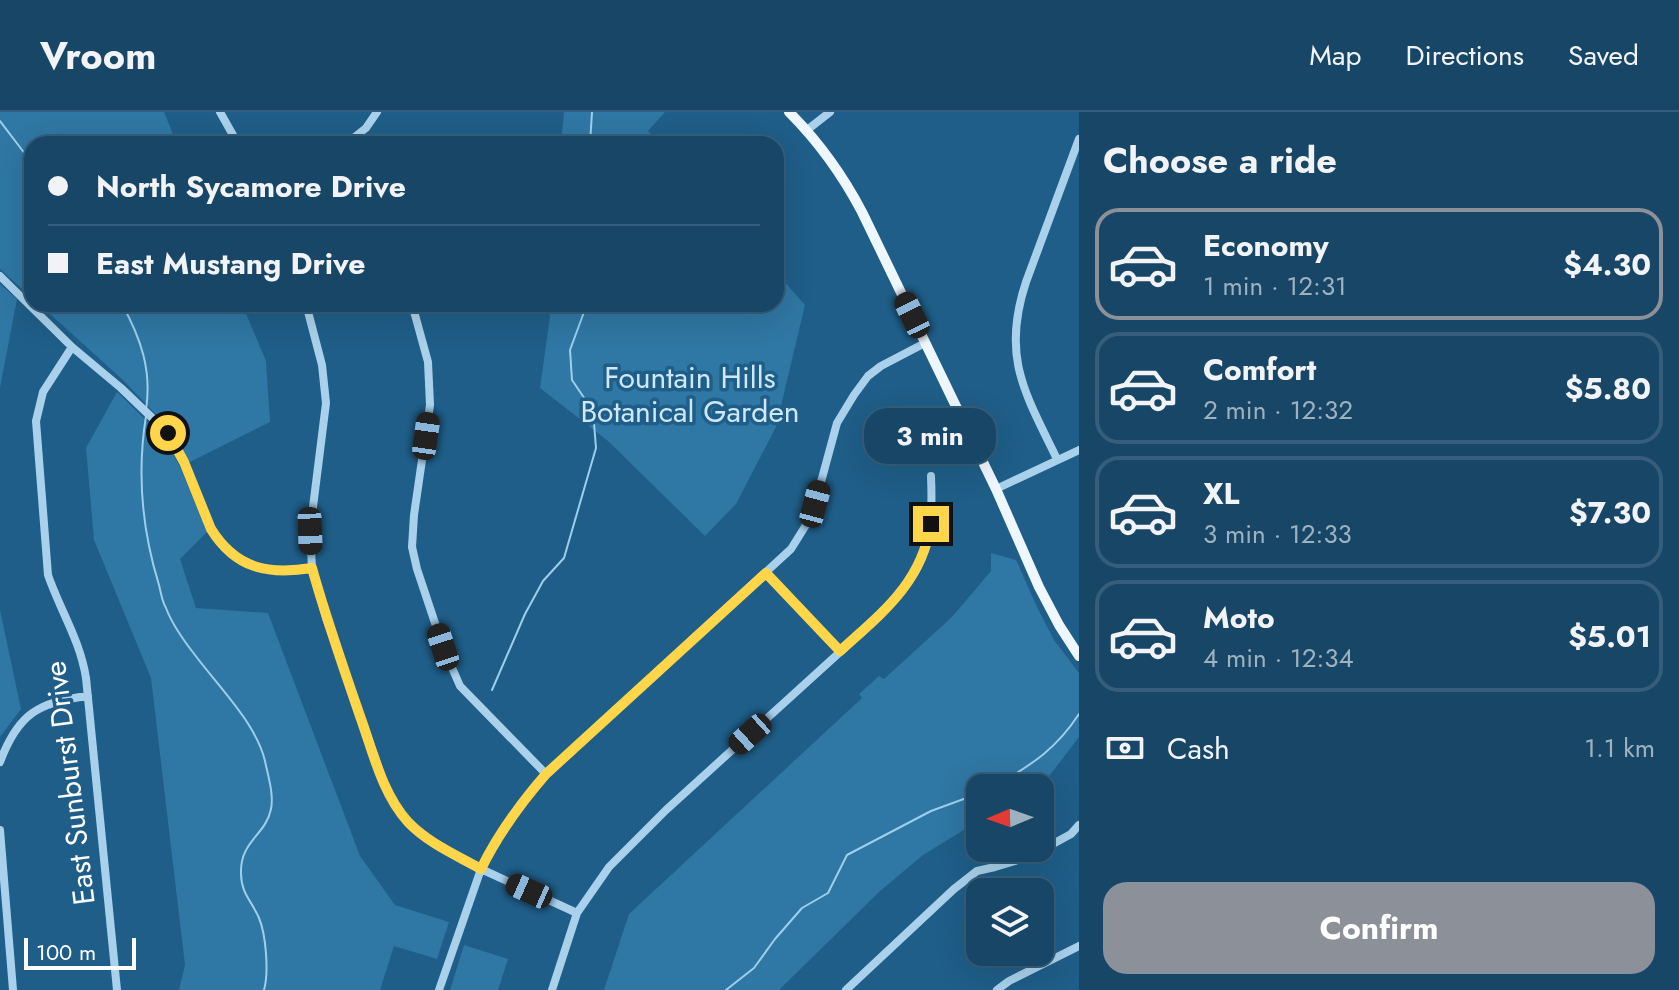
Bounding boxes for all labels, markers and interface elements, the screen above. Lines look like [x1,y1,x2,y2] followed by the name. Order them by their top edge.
[40,28,156,83] text: Vroom
[1309,35,1361,76] text: Map
[1405,35,1524,76] text: Directions
[1568,35,1639,76] text: Saved
[1103,134,1337,186] text: Choose a ride
[96,165,406,208] text: North Sycamore Drive
[1203,224,1329,267] text: Economy
[1107,228,1179,300] icon: car
[96,242,366,285] text: East Mustang Drive
[1563,243,1651,286] text: $4.30
[1203,267,1347,305] text: 1 min · 12:31
[891,288,933,342] car
[1203,348,1316,391] text: Comfort
[1107,352,1179,424] icon: car
[580,356,800,433] park label: Fountain Hills Botanical Garden
[1565,367,1651,410] text: $5.80
[1203,391,1353,429] text: 2 min · 12:32
[865,408,997,464] callout: 3 min
[411,411,441,461] car
[150,415,186,451] route start
[896,417,964,455] text: 3 min
[1203,472,1239,515] text: XL
[1107,476,1179,548] icon: car
[797,478,833,530] car
[1569,491,1651,534] text: $7.30
[913,506,949,542] route end
[297,507,323,555] car
[1203,515,1352,553] text: 3 min · 12:33
[1203,596,1275,639] text: Moto
[1107,600,1179,672] icon: car
[1568,615,1651,658] text: $5.01
[424,620,462,674] car
[1203,639,1354,677] text: 4 min · 12:34
[33,659,106,907] street label: East Sunburst Drive
[724,709,776,759] car
[1103,726,1147,770] icon: cash
[1167,727,1230,770] text: Cash
[1584,729,1655,767] text: 1.1 km
[966,774,1054,862] north arrow
[966,774,1054,966] map controls
[502,870,556,912] car
[966,878,1054,966] button: layers
[1103,882,1655,974] button: Confirm
[24,934,136,970] scale bar
[36,936,96,968] text: 100 m

